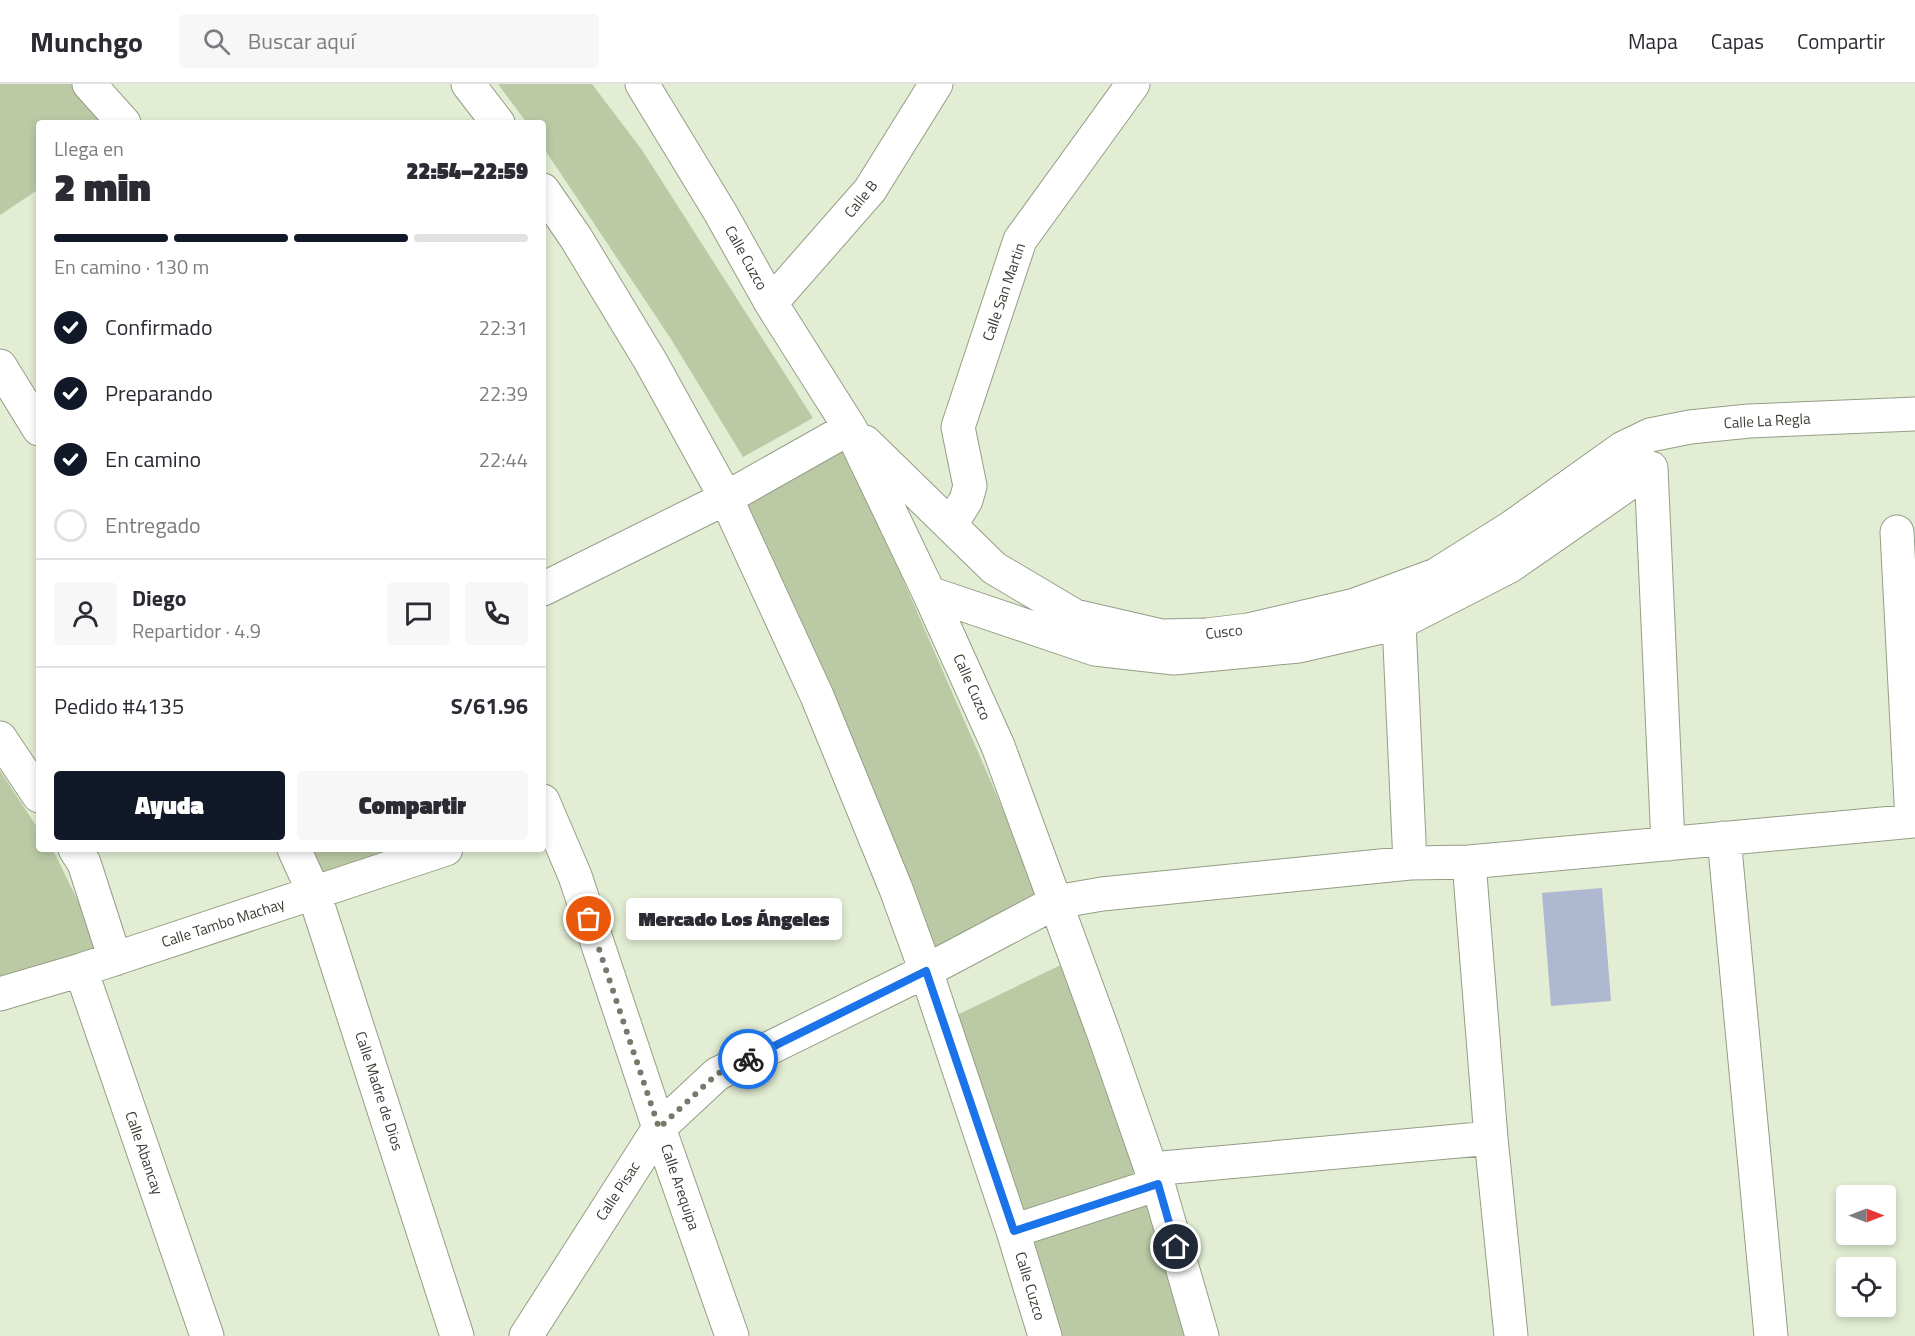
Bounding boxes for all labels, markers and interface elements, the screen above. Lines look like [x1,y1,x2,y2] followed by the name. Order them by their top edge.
[179,14,599,68] search box
[30,20,143,63] text: Munchgo
[248,24,355,58] text: Buscar aquí
[200,25,233,58] icon: search
[1628,25,1678,57] text: Mapa
[1711,25,1764,57] text: Capas
[1797,25,1885,57] text: Compartir
[54,133,124,164] text: Llega en
[406,154,528,188] text: 22:54–22:59
[54,157,151,216] text: 2 min
[838,175,883,223] street label: Calle B
[719,221,774,294] street label: Calle Cuzco
[976,240,1031,344] street label: Calle San Martin
[54,251,209,282] text: En camino · 130 m
[105,310,213,344] text: Confirmado
[54,311,87,344] icon: check
[479,312,528,343] text: 22:31
[105,376,213,410] text: Preparando
[54,377,87,410] icon: check
[479,378,528,409] text: 22:39
[1723,407,1811,434] street label: Calle La Regla
[105,442,201,476] text: En camino
[54,443,87,476] icon: check
[479,444,528,475] text: 22:44
[105,508,201,542] text: Entregado
[132,581,186,615] text: Diego
[54,582,117,645] button: person
[387,582,450,645] button: chat
[465,582,528,645] button: phone
[132,615,261,646] text: Repartidor · 4.9
[1204,618,1244,645] street label: Cusco
[948,650,997,724] street label: Calle Cuzco
[54,689,184,723] text: Pedido #4135
[451,689,528,723] text: S/61.96
[54,771,285,840] button: Ayuda
[297,771,528,840] button: Compartir
[158,892,288,953] street label: Calle Tambo Machay
[563,893,614,944] pin
[625,898,841,940] callout: Mercado Los Ángeles
[572,902,605,935] icon: bag
[639,903,829,934] text: Mercado Los Ángeles
[349,1028,410,1153] street label: Calle Madre de Dios
[718,1029,778,1089] courier
[732,1043,765,1076] icon: bike
[119,1108,170,1198] street label: Calle Abancay
[655,1141,706,1233] street label: Calle Arequipa
[590,1156,645,1225] street label: Calle Pisac
[1836,1185,1896,1245] north arrow
[1836,1185,1896,1317] map controls
[1150,1221,1201,1272] pin
[1159,1230,1192,1263] icon: home
[1009,1249,1052,1323] street label: Calle Cuzco
[1836,1257,1896,1317] button: locate

